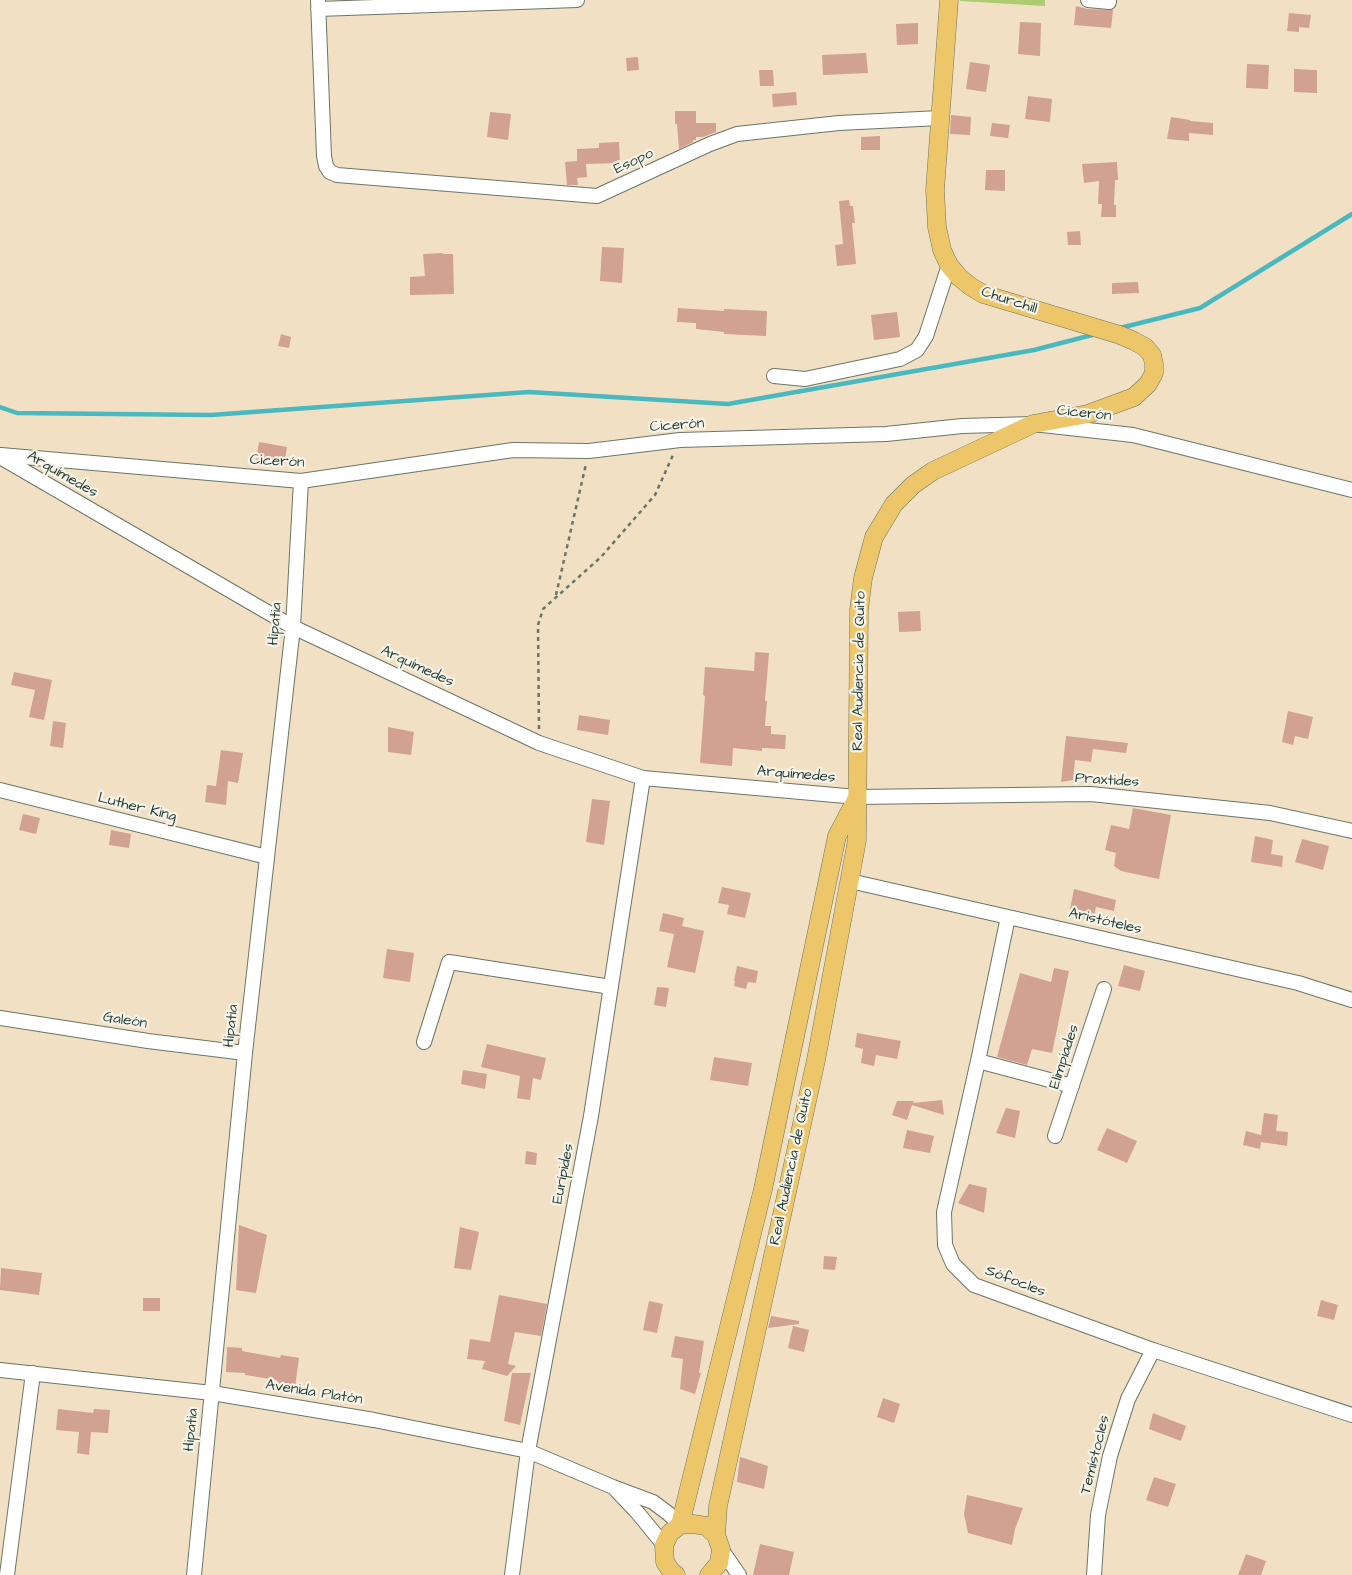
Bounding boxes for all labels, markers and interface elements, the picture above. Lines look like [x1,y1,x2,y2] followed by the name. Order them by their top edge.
[611,145,657,179] street label: Esopo
[979,284,1039,318] street label: Churchill
[1056,402,1112,426] street label: Cicerón
[649,415,705,437] street label: Cicerón
[23,448,101,502] street label: Arquímedes
[249,452,305,472] street label: Cicerón
[850,591,870,751] street label: Real Audiencia de Quito
[265,602,287,646] street label: Hipatia
[378,642,456,692] street label: Arquímedes
[756,763,836,787] street label: Arquímedes
[1074,770,1140,792] street label: Praxtides
[96,790,178,826] street label: Luther King
[1067,905,1143,939] street label: Aristóteles
[221,1004,243,1048] street label: Hipatia
[102,1009,148,1033] street label: Galeón
[1046,1022,1084,1092] street label: Elimpiades
[767,1087,817,1247] street label: Real Audiencia de Quito
[549,1142,579,1206] street label: Eurípides
[982,1262,1048,1302] street label: Sófocles
[264,1376,364,1410] street label: Avenida Platón
[181,1408,203,1452] street label: Hipatia
[1077,1414,1115,1496] street label: Temístocles

